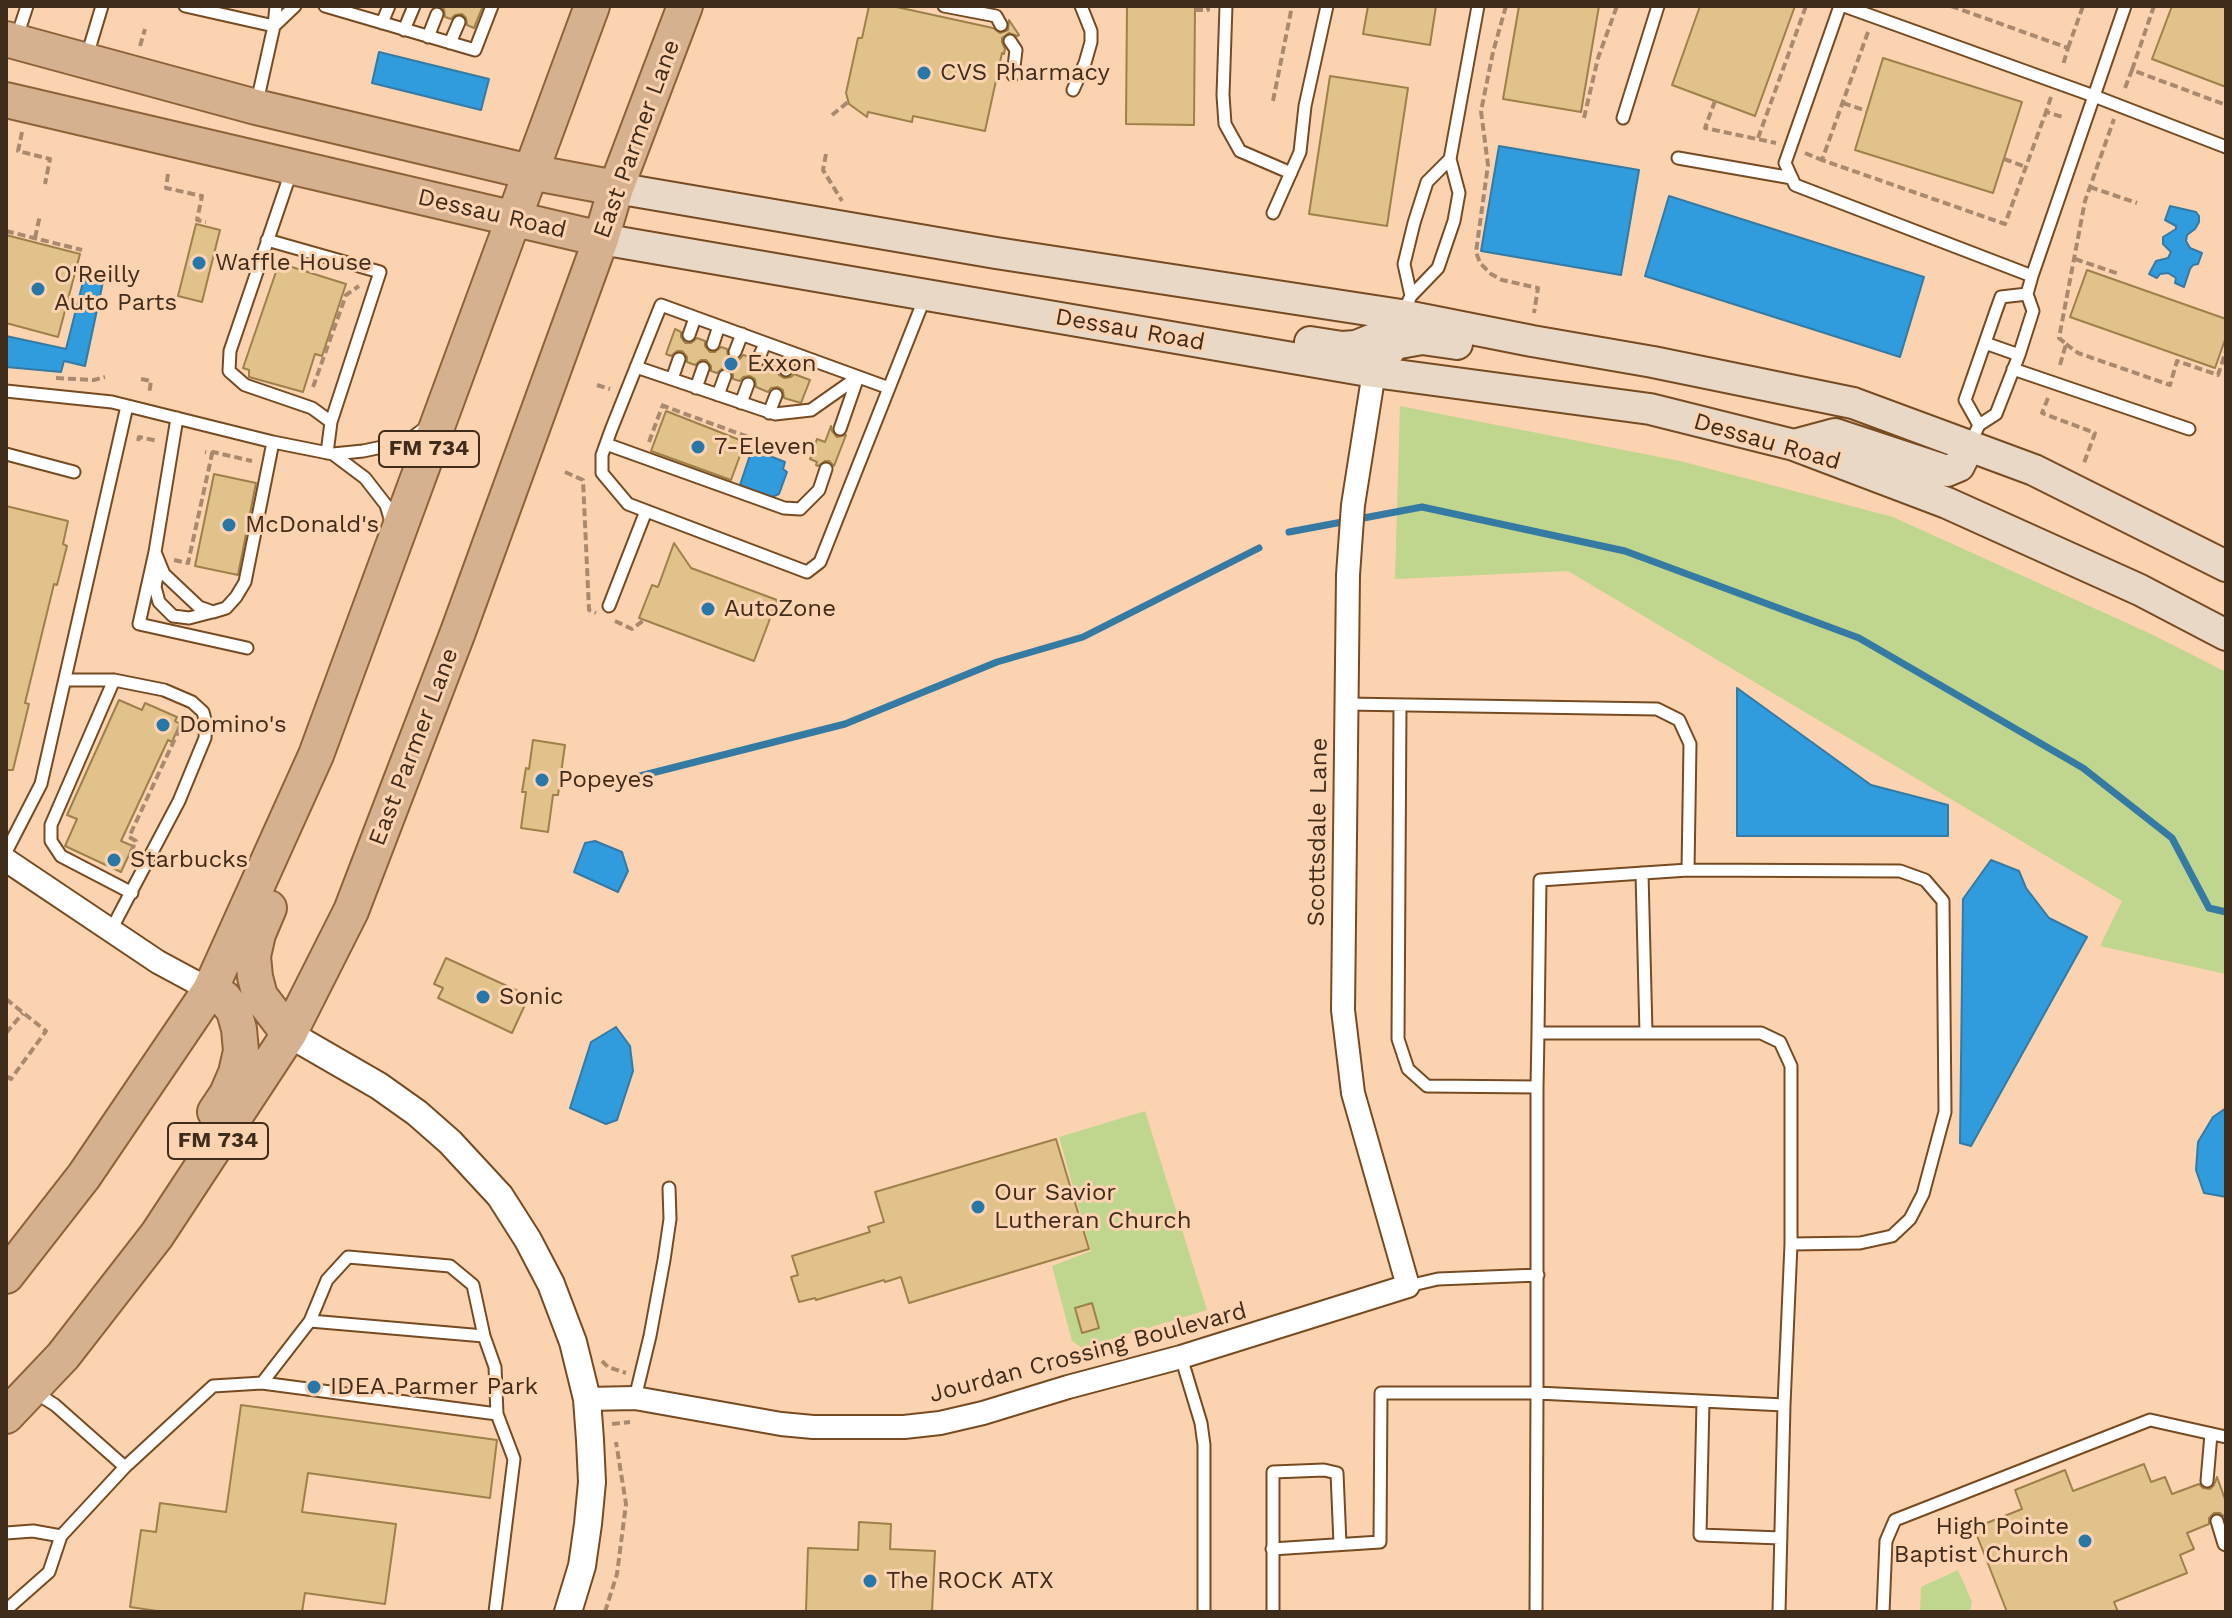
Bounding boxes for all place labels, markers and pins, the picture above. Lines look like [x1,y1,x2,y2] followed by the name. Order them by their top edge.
[940,59,1110,87] place label: CVS Pharmacy
[915,64,933,82] marker: CVS Pharmacy
[215,249,372,277] place label: Waffle House
[190,254,208,272] marker: Waffle House
[54,261,177,317] place label: O'Reilly Auto Parts
[29,280,47,298] marker: O'Reilly Auto Parts
[747,350,817,378] place label: Exxon
[722,355,740,373] marker: Exxon
[714,433,816,461] place label: 7-Eleven
[689,438,707,456] marker: 7-Eleven
[245,511,379,539] place label: McDonald's
[220,516,238,534] marker: McDonald's
[724,595,836,623] place label: AutoZone
[699,600,717,618] marker: AutoZone
[179,711,287,739] place label: Domino's
[154,716,172,734] marker: Domino's
[558,766,654,794] place label: Popeyes
[533,771,551,789] marker: Popeyes
[130,846,248,874] place label: Starbucks
[105,851,123,869] marker: Starbucks
[499,983,563,1011] place label: Sonic
[474,988,492,1006] marker: Sonic
[994,1179,1192,1235] place label: Our Savior Lutheran Church
[969,1198,987,1216] marker: Our Savior Lutheran Church
[330,1373,538,1401] place label: IDEA Parmer Park
[305,1378,323,1396] marker: IDEA Parmer Park
[1894,1513,2069,1569] place label: High Pointe Baptist Church
[2076,1532,2094,1550] marker: High Pointe Baptist Church
[886,1567,1054,1595] place label: The ROCK ATX
[861,1572,879,1590] marker: The ROCK ATX

